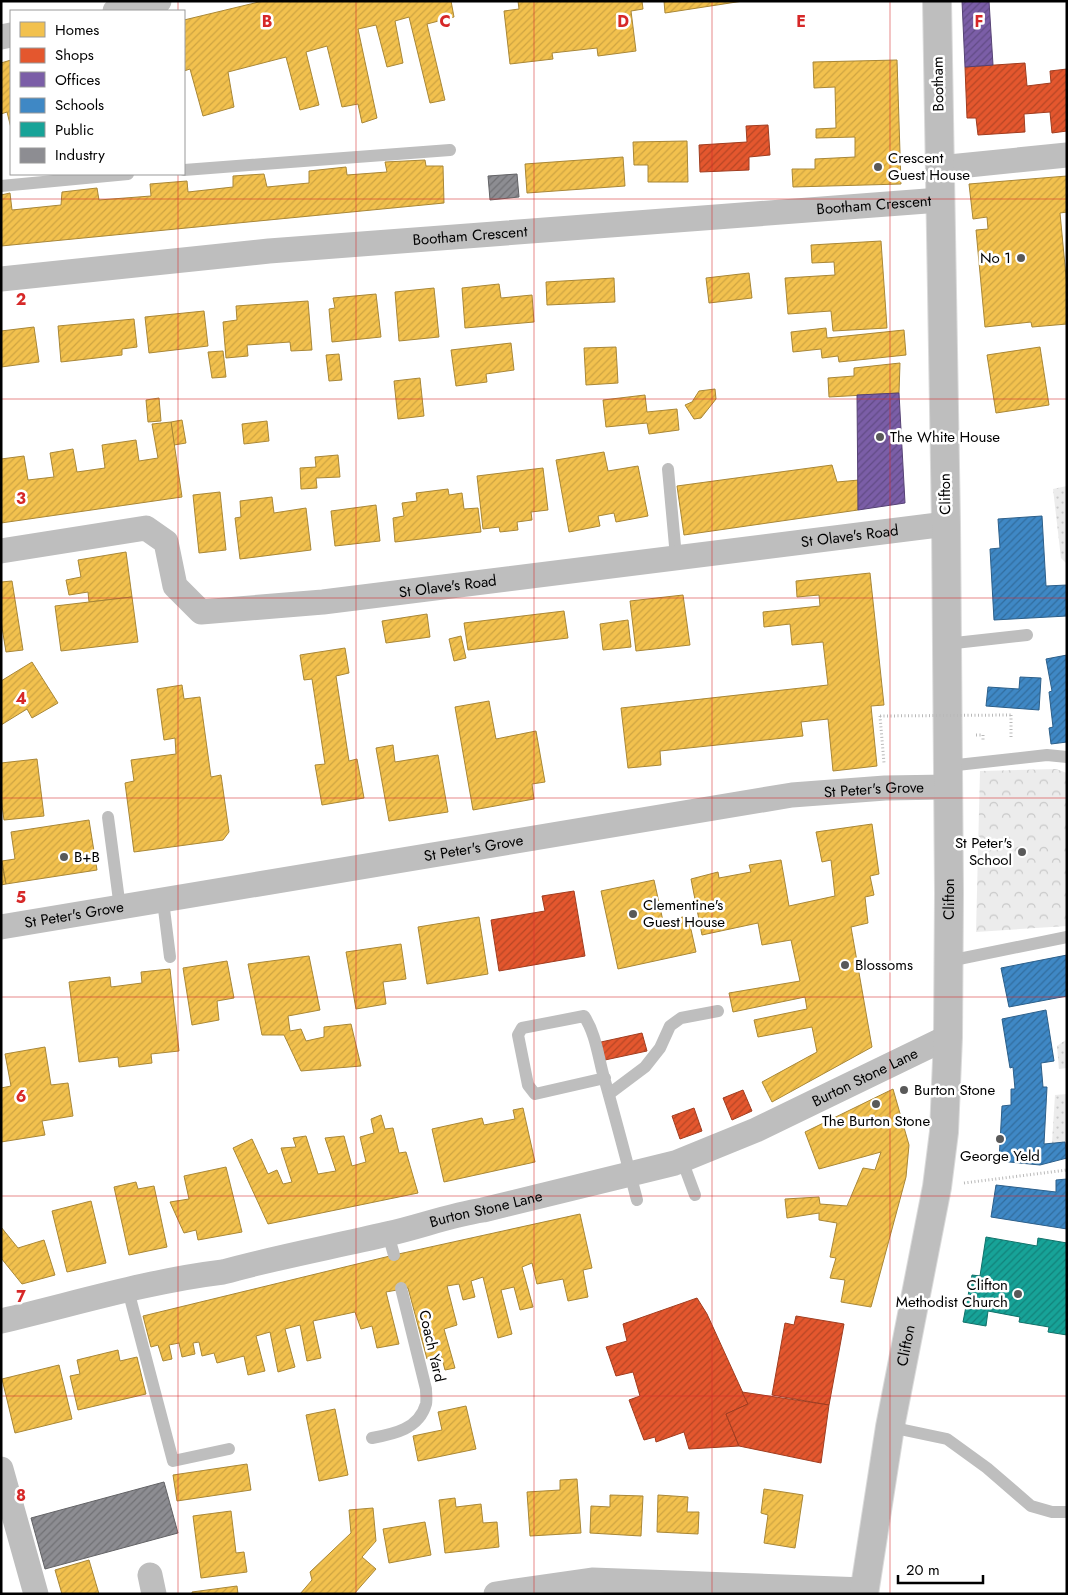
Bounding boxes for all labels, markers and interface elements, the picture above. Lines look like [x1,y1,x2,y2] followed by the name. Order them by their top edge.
[10,10,185,175] legend
[262,10,272,33] text: B
[439,10,451,33] text: C
[617,10,629,33] text: D
[796,10,806,33] text: E
[975,10,983,33] text: F
[55,19,99,41] text: Homes
[55,44,94,66] text: Shops
[927,56,949,112] street label: Bootham
[55,69,100,91] text: Offices
[55,94,104,116] text: Schools
[55,119,94,141] text: Public
[55,144,105,166] text: Industry
[888,147,970,186] place label: Crescent Guest House
[872,161,884,173] marker: Crescent Guest House
[816,190,932,220] street label: Bootham Crescent
[412,220,529,251] street label: Bootham Crescent
[980,247,1011,269] place label: No 1
[1015,252,1027,264] marker: No 1
[16,288,26,311] text: 2
[890,426,1000,448] place label: The White House
[874,431,886,443] marker: The White House
[934,473,956,515] street label: Clifton
[16,487,26,510] text: 3
[799,519,900,553] street label: St Olave's Road
[398,569,498,603] street label: St Olave's Road
[15,687,27,710] text: 4
[823,776,924,804] street label: St Peter's Grove
[422,829,525,867] street label: St Peter's Grove
[955,832,1012,871] place label: St Peter's School
[74,846,100,868] place label: B+B
[1016,846,1028,858] marker: St Peter's School
[58,851,70,863] marker: B+B
[938,878,960,920] street label: Clifton
[16,886,26,909] text: 5
[643,894,725,933] place label: Clementine's Guest House
[23,896,126,934] street label: St Peter's Grove
[627,908,639,920] marker: Clementine's Guest House
[855,954,913,976] place label: Blossoms
[839,959,851,971] marker: Blossoms
[808,1042,922,1112] street label: Burton Stone Lane
[914,1079,995,1101] place label: Burton Stone
[898,1084,910,1096] marker: Burton Stone
[16,1085,26,1108] text: 6
[870,1098,882,1110] marker: The Burton Stone
[822,1110,930,1132] place label: The Burton Stone
[994,1133,1006,1145] marker: George Yeld
[960,1145,1040,1167] place label: George Yeld
[427,1185,545,1233] street label: Burton Stone Lane
[896,1274,1008,1313] place label: Clifton Methodist Church
[16,1285,26,1308] text: 7
[1012,1288,1024,1300] marker: Clifton Methodist Church
[413,1308,451,1384] street label: Coach Yard
[891,1323,921,1368] street label: Clifton
[16,1484,26,1507] text: 8
[898,1552,983,1584] scale bar
[906,1559,940,1581] text: 20 m

